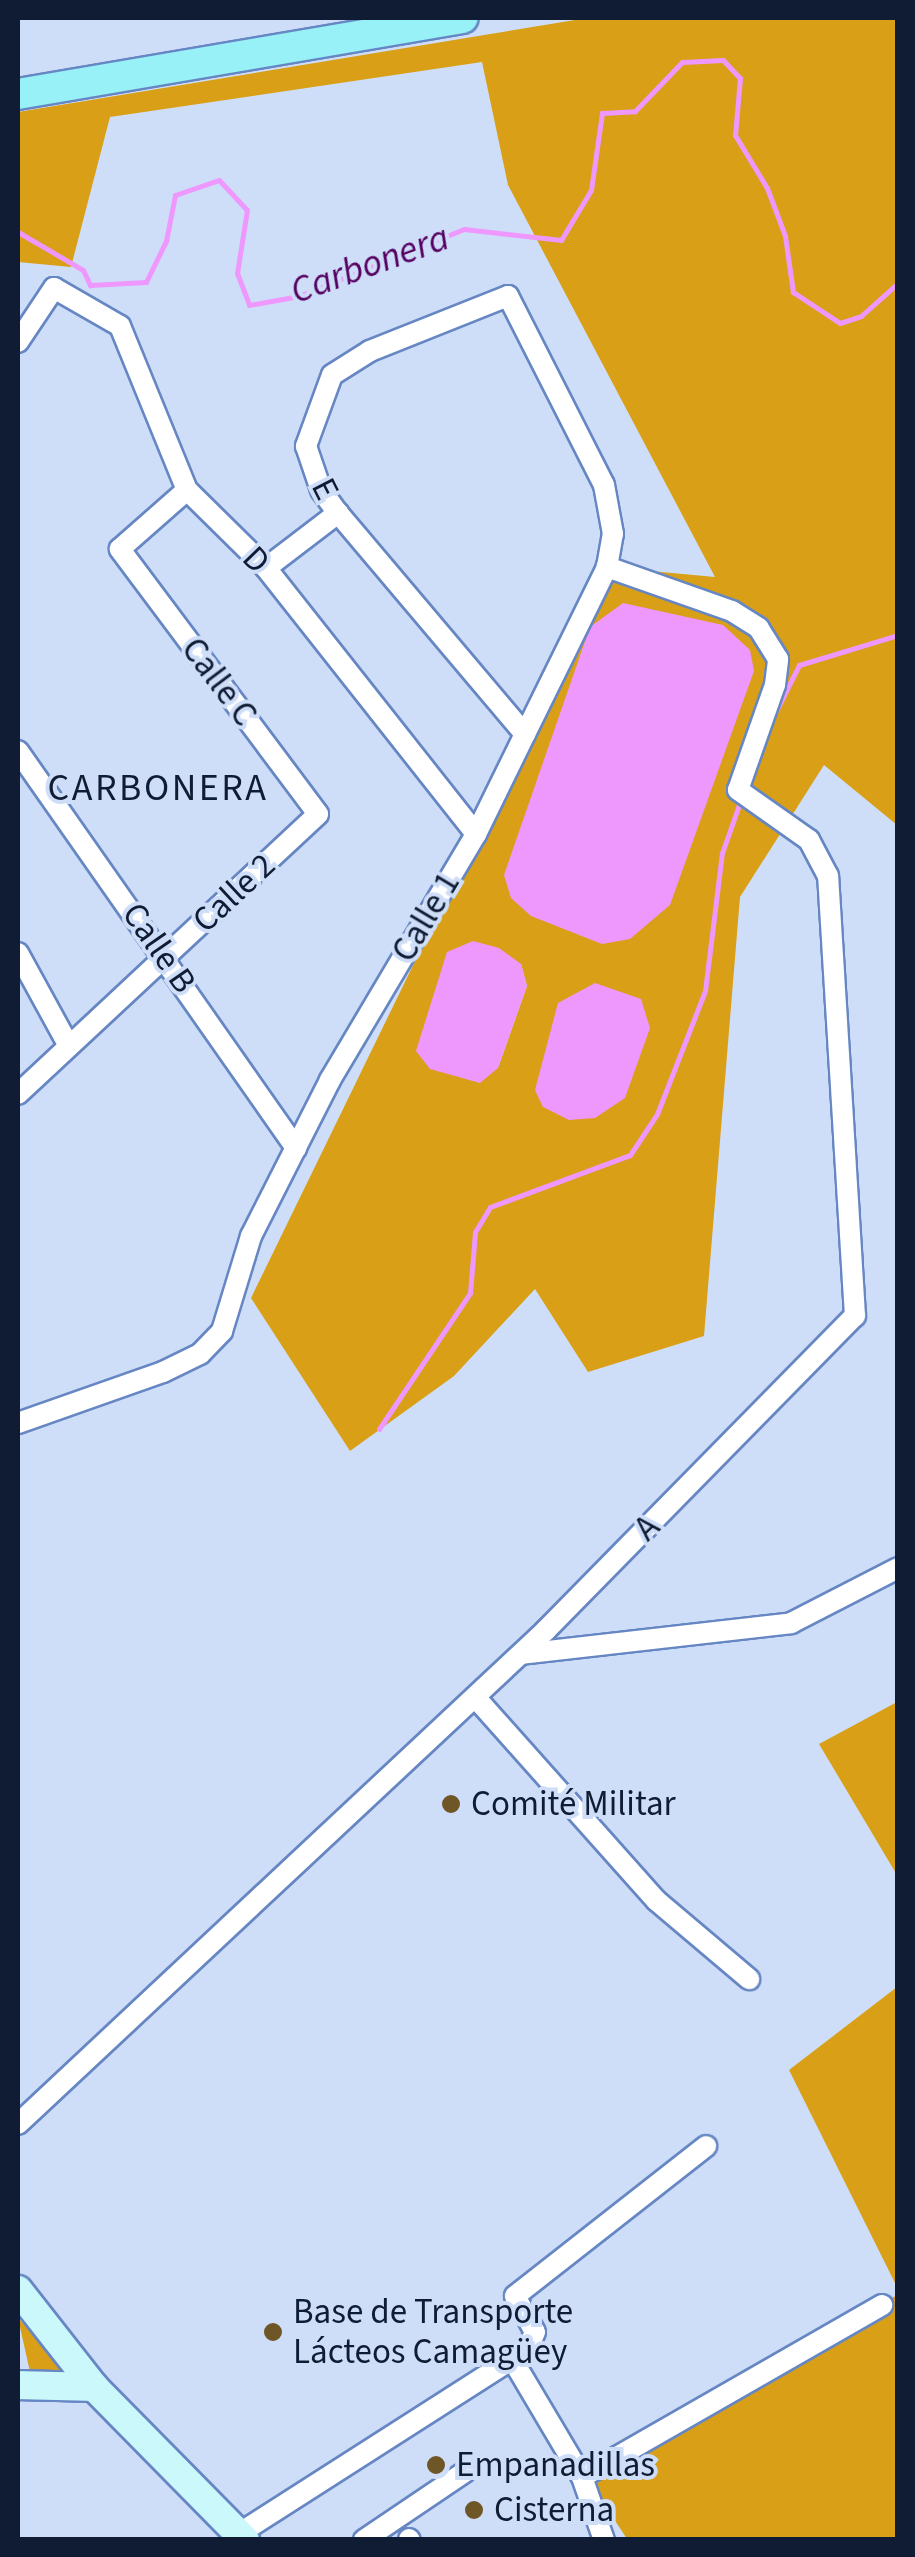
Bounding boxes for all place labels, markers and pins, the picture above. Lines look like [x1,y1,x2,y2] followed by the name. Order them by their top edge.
[471,1783,676,1825] place label: Comité Militar
[440,1793,462,1815] marker: Comité Militar
[293,2291,573,2373] place label: Base de Transporte Lácteos Camagüey
[262,2321,284,2343] marker: Base de Transporte Lácteos Camagüey
[456,2444,655,2486] place label: Empanadillas
[425,2454,447,2476] marker: Empanadillas
[494,2489,614,2531] place label: Cisterna
[463,2499,485,2521] marker: Cisterna

